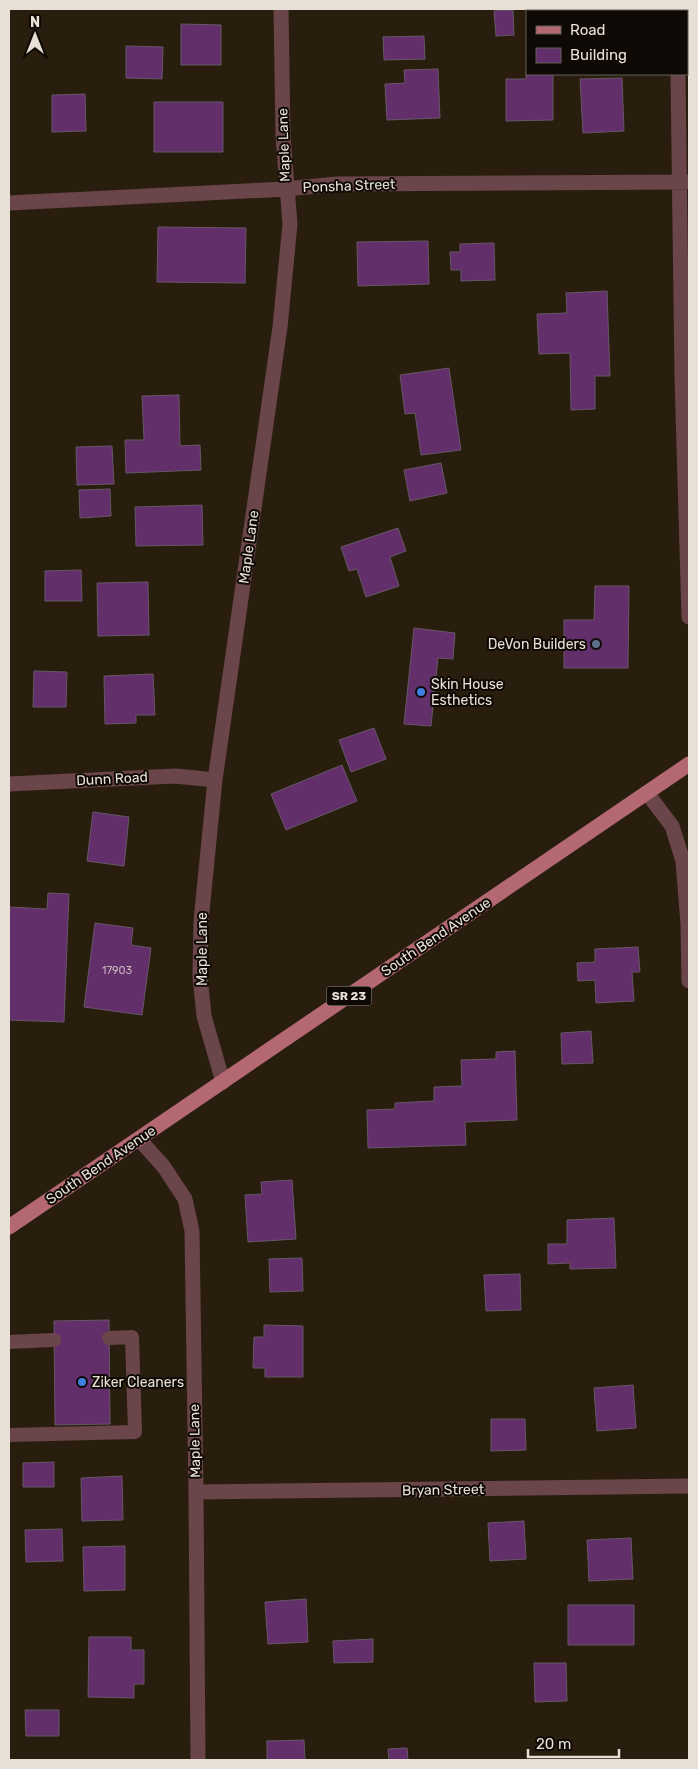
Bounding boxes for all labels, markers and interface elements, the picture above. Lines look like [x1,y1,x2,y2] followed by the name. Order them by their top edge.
[10,10,60,60] north arrow
[526,10,688,75] legend
[30,14,40,31] text: N
[570,21,606,39] text: Road
[570,46,627,64] text: Building
[274,108,294,182] street label: Maple Lane
[302,176,396,196] street label: Ponsha Street
[235,509,263,585] street label: Maple Lane
[488,636,586,653] place label: DeVon Builders
[590,638,602,650] marker: DeVon Builders
[431,676,504,709] place label: Skin House Esthetics
[415,686,427,698] marker: Skin House Esthetics
[76,769,148,789] street label: Dunn Road
[378,894,494,980] street label: South Bend Avenue
[194,912,211,986] street label: Maple Lane
[102,964,133,977] house number: 17903
[326,986,372,1006] road number: SR 23
[43,1122,159,1208] street label: South Bend Avenue
[92,1374,184,1391] place label: Ziker Cleaners
[76,1376,88,1388] marker: Ziker Cleaners
[186,1404,204,1478] street label: Maple Lane
[402,1481,485,1499] street label: Bryan Street
[528,1726,619,1758] scale bar
[536,1735,571,1753] text: 20 m

